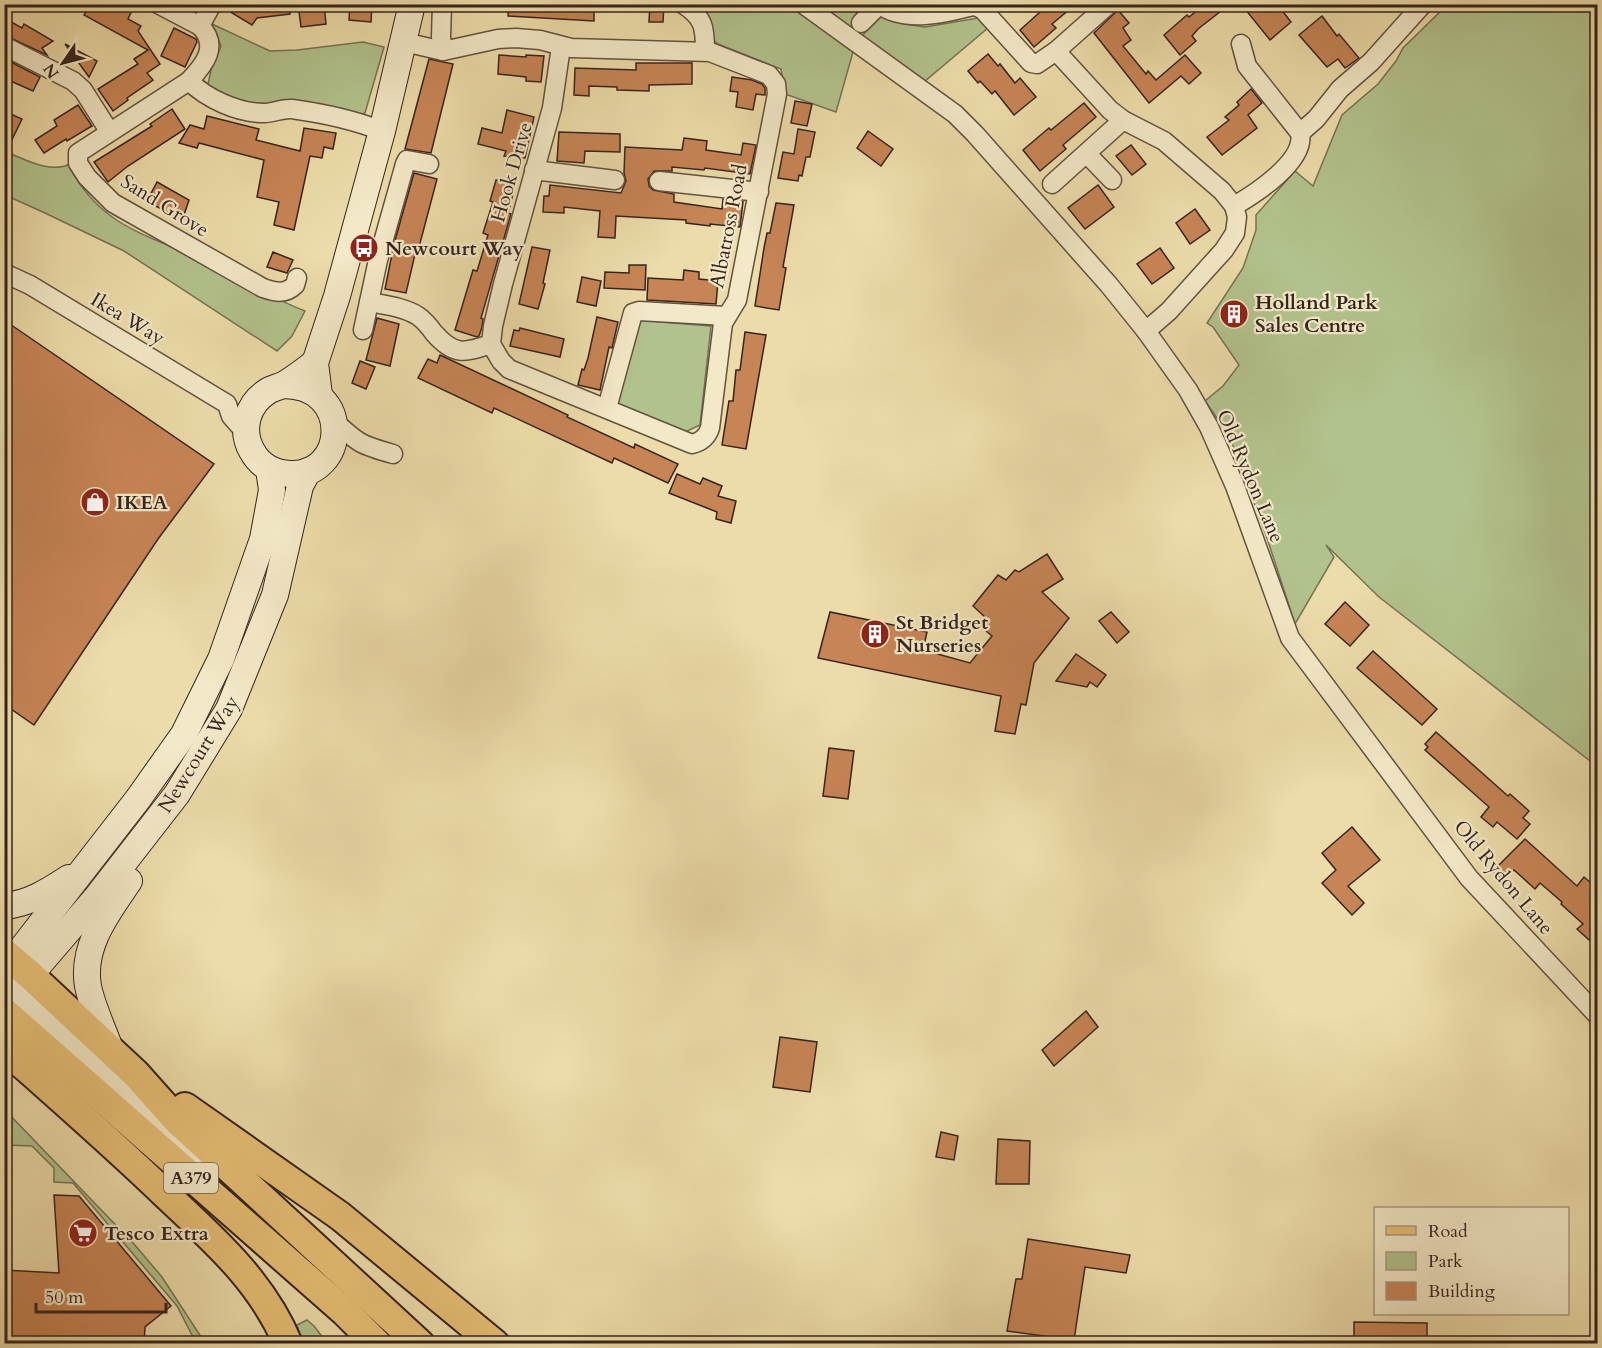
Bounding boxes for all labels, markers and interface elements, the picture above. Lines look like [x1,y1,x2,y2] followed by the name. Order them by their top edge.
[33,33,93,93] north arrow
[38,59,65,83] text: N
[484,119,539,225] street label: Hook Drive
[703,161,754,290] street label: Albatross Road
[116,168,214,243] street label: Sand Grove
[348,232,380,264] bus stop icon: Newcourt Way
[385,235,524,262] place label: Newcourt Way
[86,286,170,351] street label: Ikea Way
[1255,289,1378,339] place label: Holland Park Sales Centre
[1218,298,1250,330] building icon: Holland Park Sales Centre
[1210,405,1291,547] street label: Old Rydon Lane
[79,486,111,518] shop icon: IKEA
[116,489,168,516] place label: IKEA
[896,609,988,659] place label: St Bridget Nurseries
[859,618,891,650] building icon: St Bridget Nurseries
[152,690,245,818] street label: Newcourt Way
[1448,814,1560,940] street label: Old Rydon Lane
[164,1163,218,1193] road number: A379
[1374,1207,1569,1315] legend
[67,1217,99,1249] supermarket icon: Tesco Extra
[1428,1219,1468,1244] text: Road
[104,1220,209,1247] place label: Tesco Extra
[1428,1249,1463,1274] text: Park
[36,1276,166,1314] scale bar
[1428,1279,1496,1304] text: Building
[45,1285,84,1310] text: 50 m

